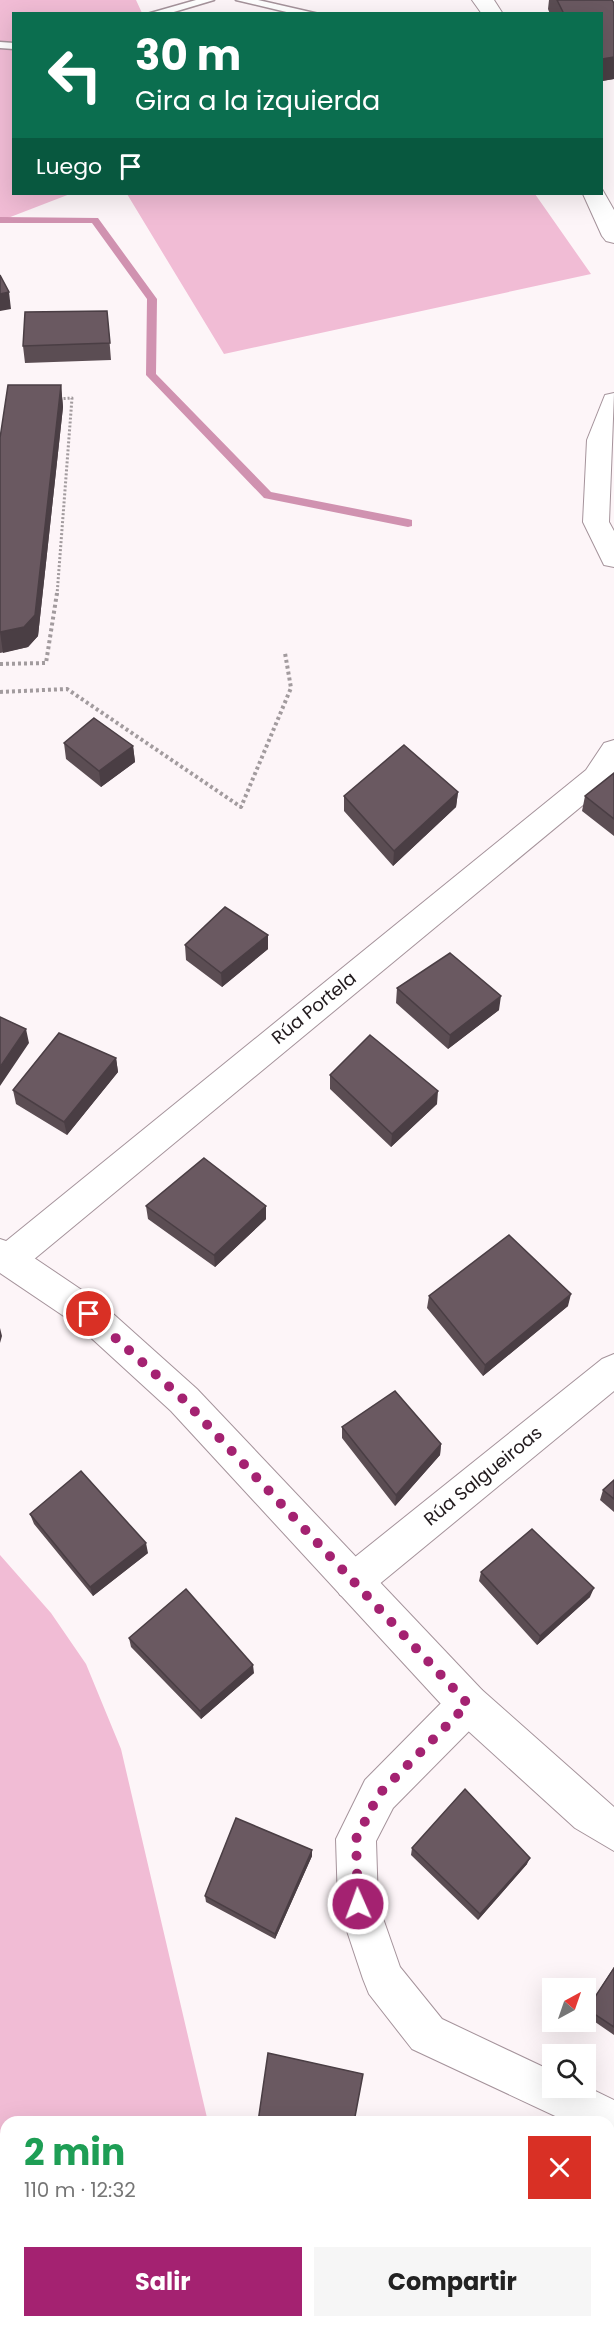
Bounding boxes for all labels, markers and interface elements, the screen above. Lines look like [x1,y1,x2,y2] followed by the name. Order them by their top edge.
[135,26,241,85] text: 30 m
[36,36,114,114] icon: left
[135,82,380,119] text: Gira a la izquierda
[114,150,147,183] icon: arrive
[36,151,102,182] text: Luego
[266,966,361,1050] street label: Rúa Portela
[63,1288,114,1339] pin
[72,1297,105,1330] icon: arrive
[418,1420,547,1531] street label: Rúa Salgueiroas
[326,1872,390,1936] position arrow
[542,1978,596,2032] north arrow
[542,1978,596,2098] map controls
[542,2044,596,2098] button: search
[24,2127,125,2178] text: 2 min
[528,2136,591,2199] button: close
[24,2176,136,2204] text: 110 m · 12:32
[24,2247,302,2316] button: Salir
[314,2247,591,2316] button: Compartir

